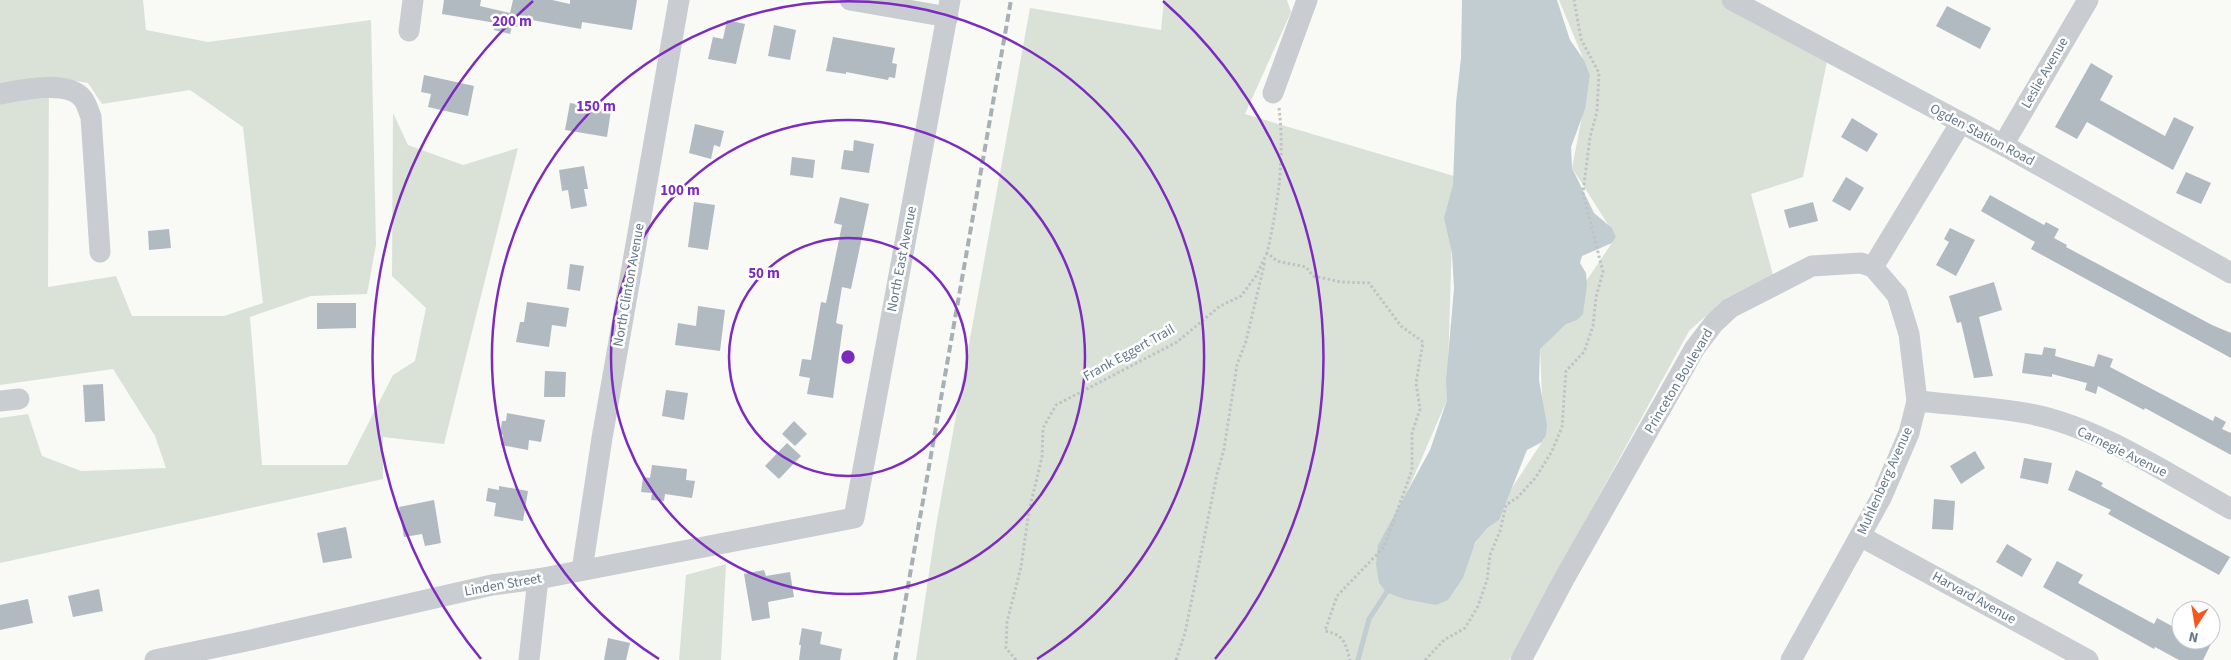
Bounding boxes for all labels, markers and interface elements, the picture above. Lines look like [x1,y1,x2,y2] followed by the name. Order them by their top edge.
[492,11,532,32] text: 200 m
[2016,34,2074,112] street label: Leslie Avenue
[576,96,616,117] text: 150 m
[1926,99,2038,171] street label: Ogden Station Road
[660,180,700,201] text: 100 m
[882,204,922,314] street label: North East Avenue
[608,222,650,348] street label: North Clinton Avenue
[748,263,780,284] text: 50 m
[1080,319,1179,386] street label: Frank Eggert Trail
[1640,325,1718,437] street label: Princeton Boulevard
[839,348,857,366] centre of rings
[2074,422,2170,482] street label: Carnegie Avenue
[1852,424,1918,538] street label: Muhlenberg Avenue
[1928,567,2020,629] street label: Harvard Avenue
[463,568,543,602] street label: Linden Street
[2171,600,2221,650] north arrow
[2187,626,2200,647] text: N

